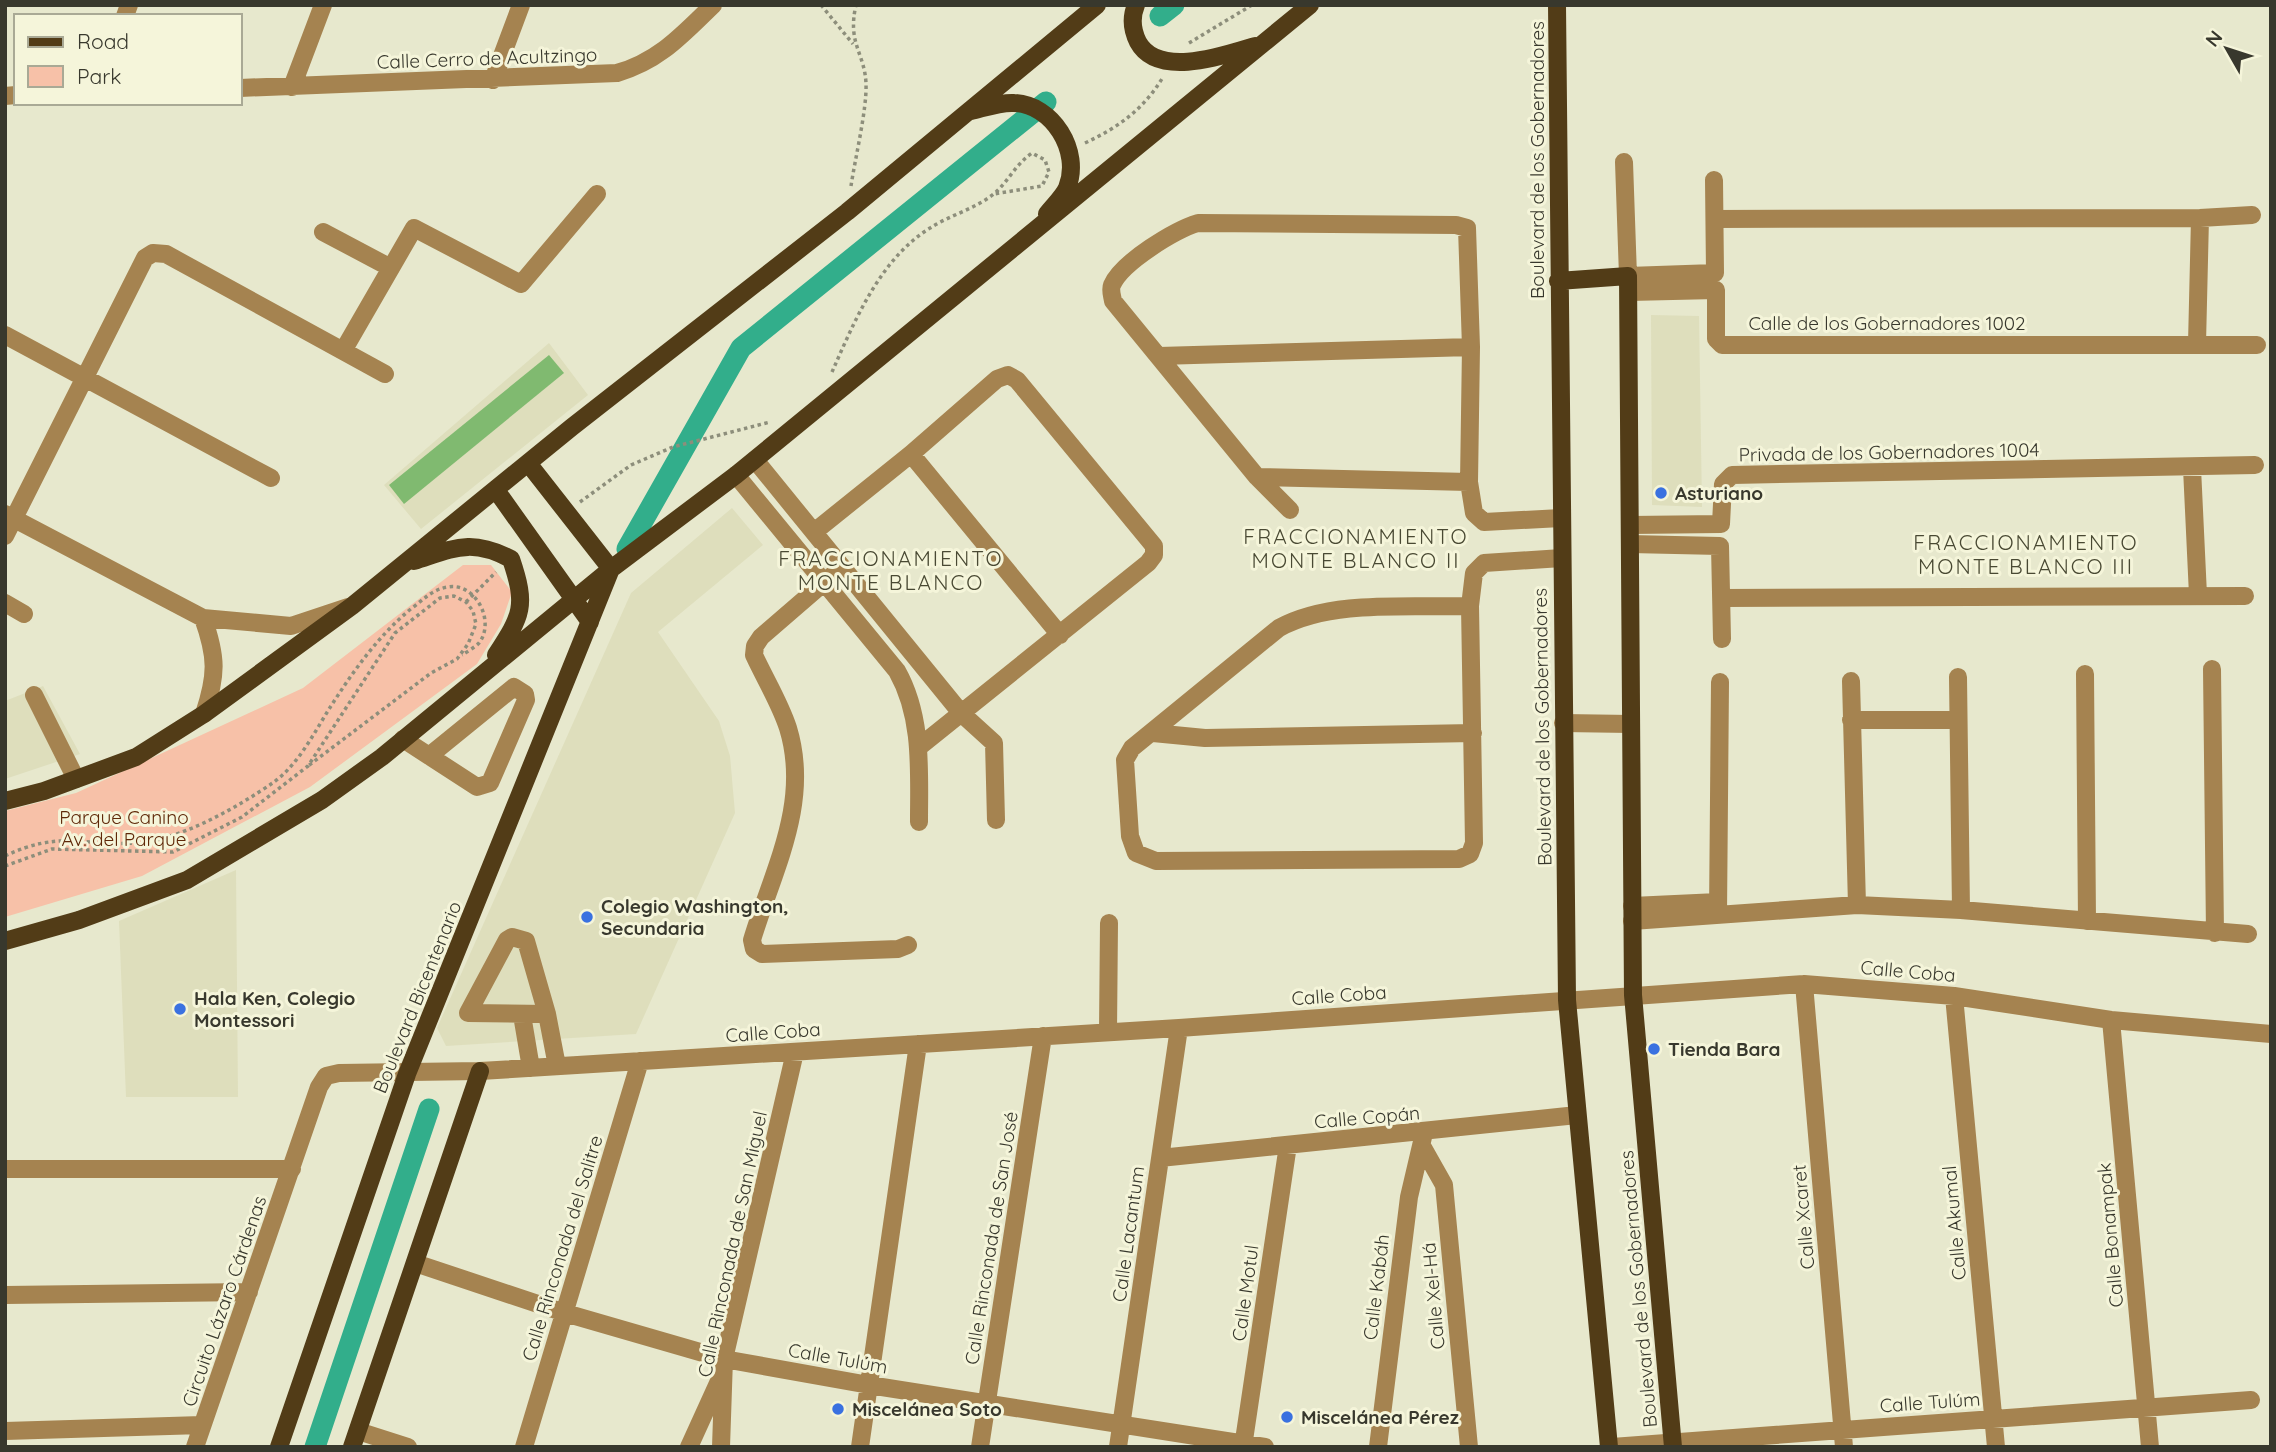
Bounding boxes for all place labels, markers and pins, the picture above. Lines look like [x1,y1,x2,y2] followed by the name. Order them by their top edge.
[1675,481,1763,505] place label: Asturiano
[1653,485,1669,501] marker: Asturiano
[601,894,789,940] place label: Colegio Washington, Secundaria
[579,909,595,925] marker: Colegio Washington, Secundaria
[194,986,356,1032] place label: Hala Ken, Colegio Montessori
[172,1001,188,1017] marker: Hala Ken, Colegio Montessori
[1668,1037,1780,1061] place label: Tienda Bara
[1646,1041,1662,1057] marker: Tienda Bara
[852,1397,1002,1421] place label: Miscelánea Soto
[830,1401,846,1417] marker: Miscelánea Soto
[1301,1405,1459,1429] place label: Miscelánea Pérez
[1279,1409,1295,1425] marker: Miscelánea Pérez

